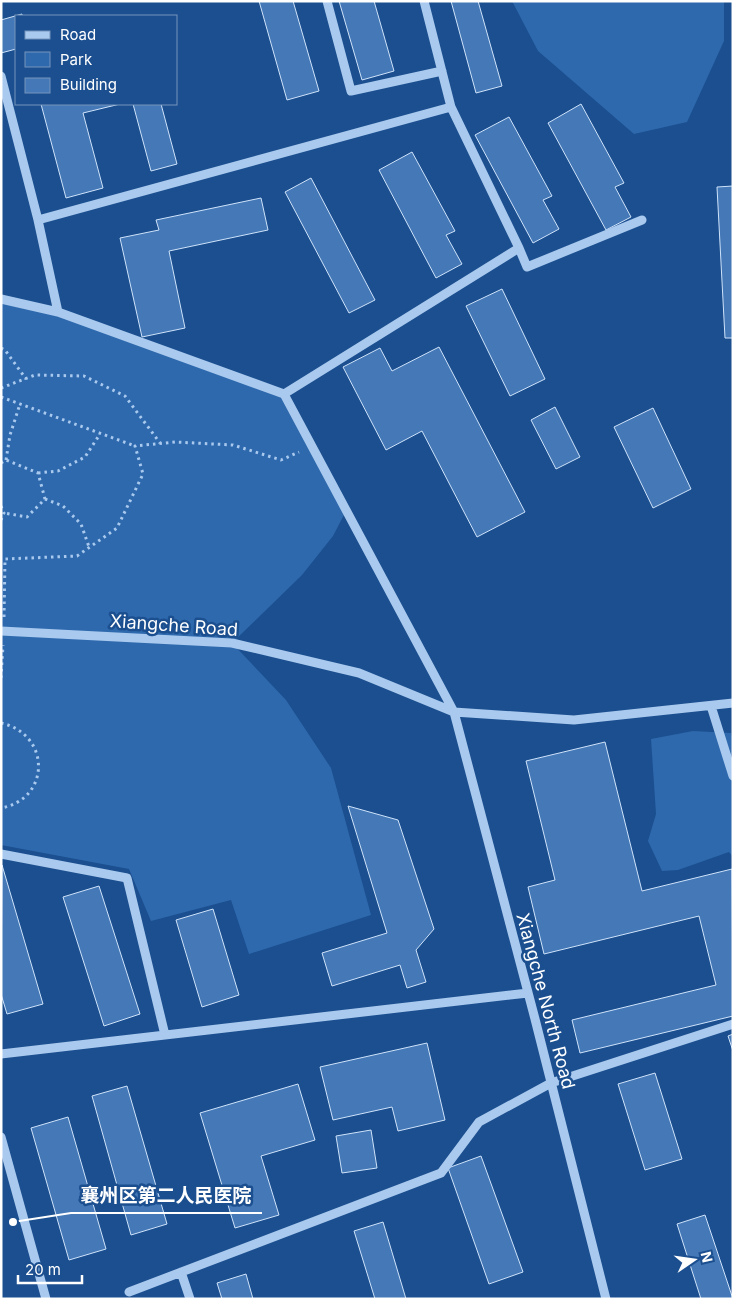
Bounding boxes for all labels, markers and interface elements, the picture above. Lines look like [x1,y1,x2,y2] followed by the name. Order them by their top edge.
[15,15,178,105] legend
[60,25,96,44] text: Road
[60,50,93,69] text: Park
[60,75,117,94] text: Building
[109,610,239,640] street label: Xiangche Road
[512,911,580,1091] street label: Xiangche North Road
[71,1179,262,1213] callout: 襄州区第二人民医院
[80,1184,252,1207] text: 襄州区第二人民医院
[669,1235,719,1285] north arrow
[698,1250,717,1264] text: N
[18,1252,81,1284] scale bar
[25,1260,61,1279] text: 20 m

